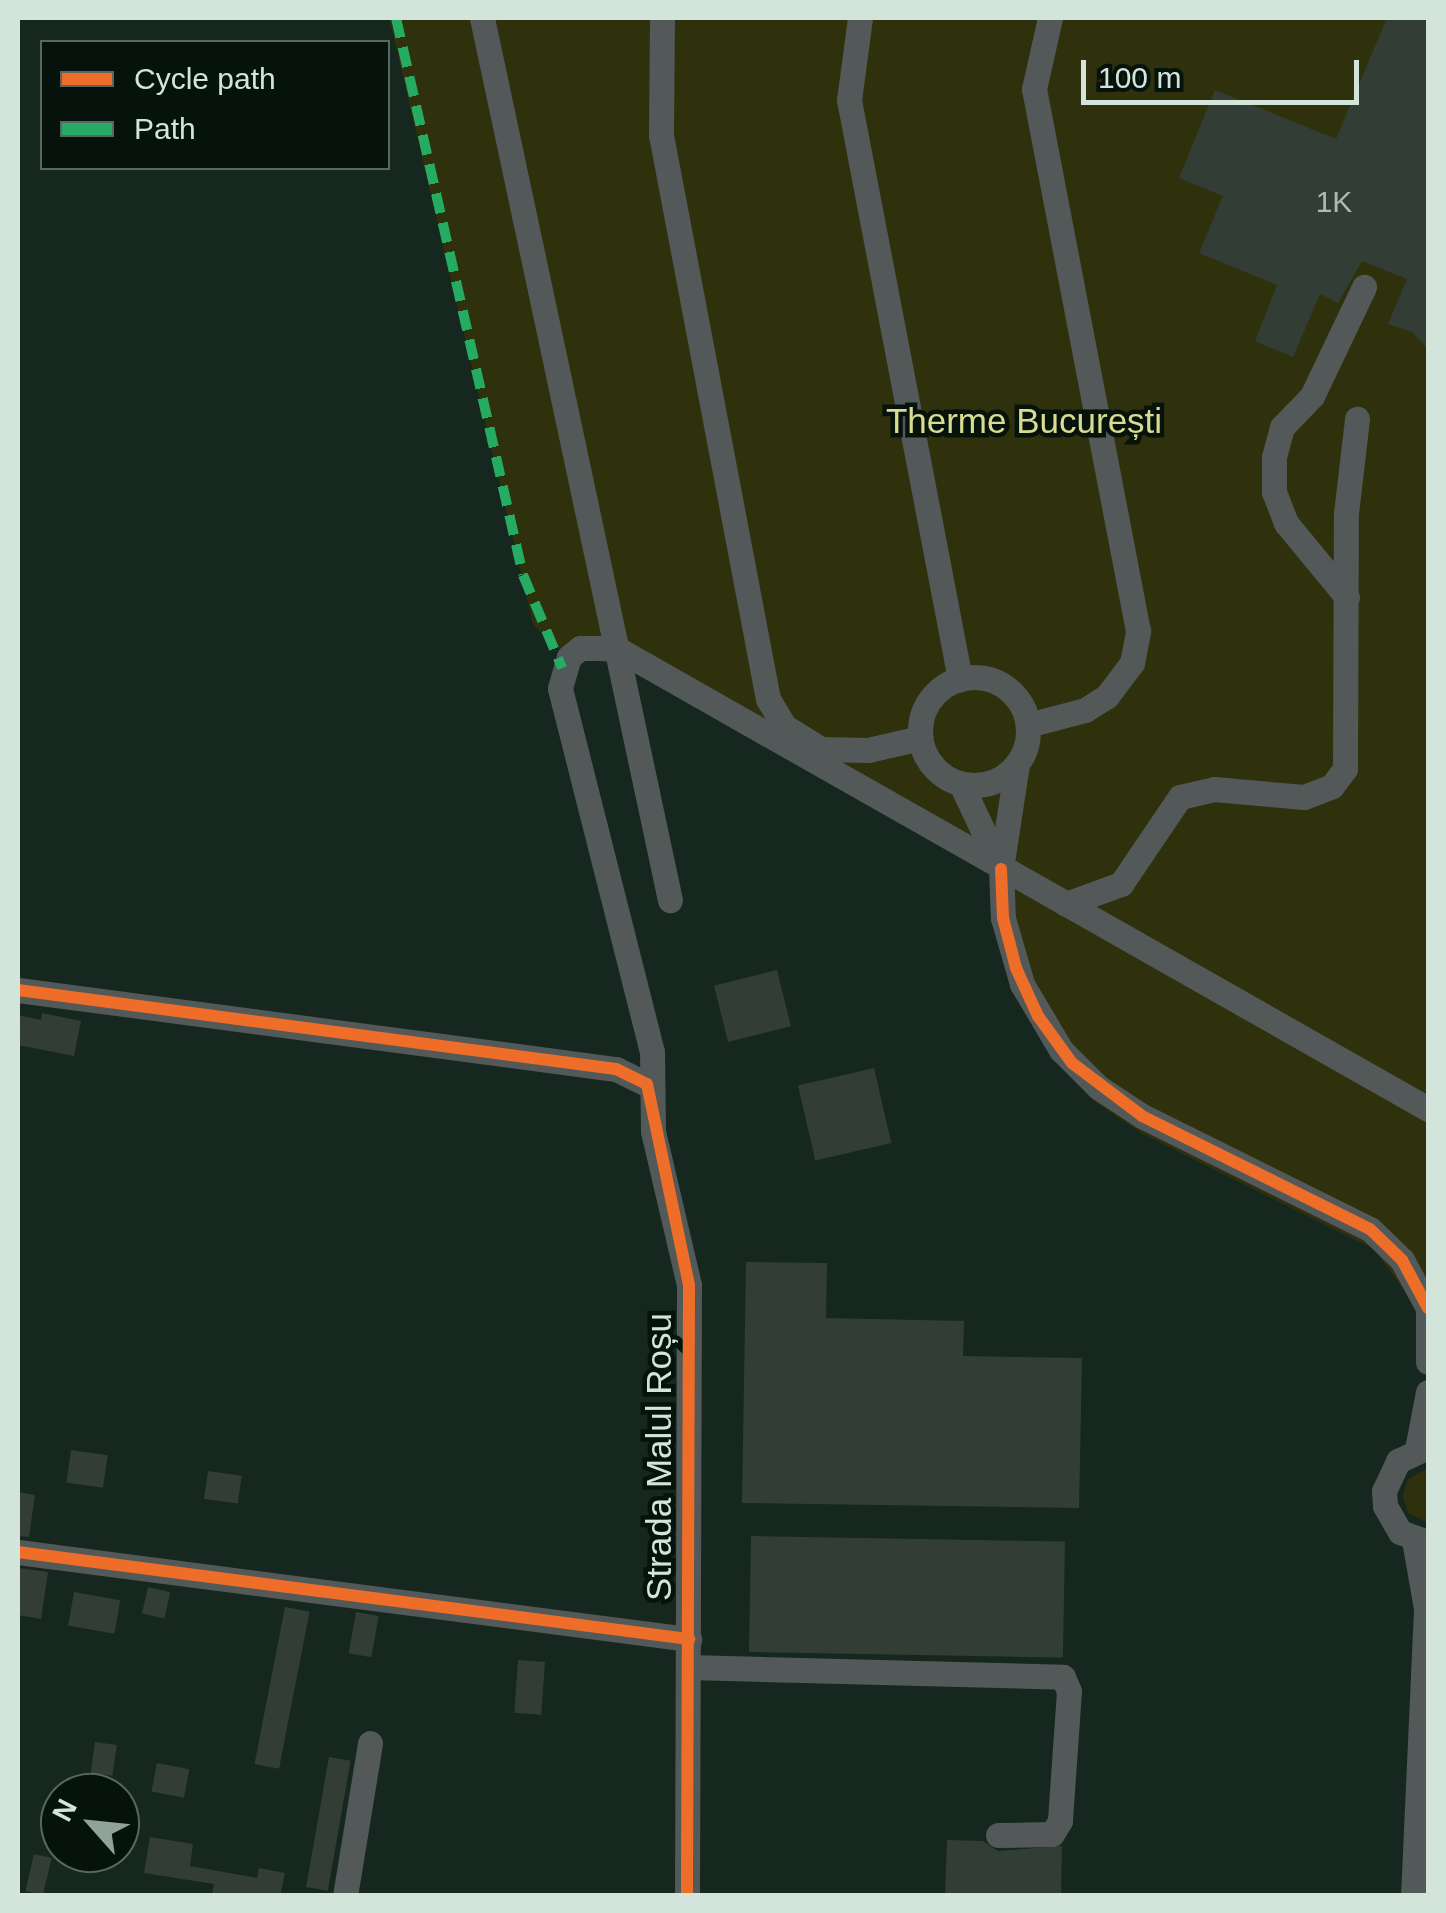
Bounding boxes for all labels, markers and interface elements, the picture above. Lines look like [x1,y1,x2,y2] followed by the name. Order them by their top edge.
[40,40,390,170] legend
[1086,40,1364,102] scale bar
[1098,61,1181,94] text: 100 m
[134,62,276,95] text: Cycle path
[134,112,196,145] text: Path
[1316,184,1352,220] house number: 1K
[886,400,1162,442] park label: Therme București
[638,1313,680,1601] street label: Strada Malul Roșu
[40,1773,140,1873] north arrow
[46,1794,83,1826] text: N

